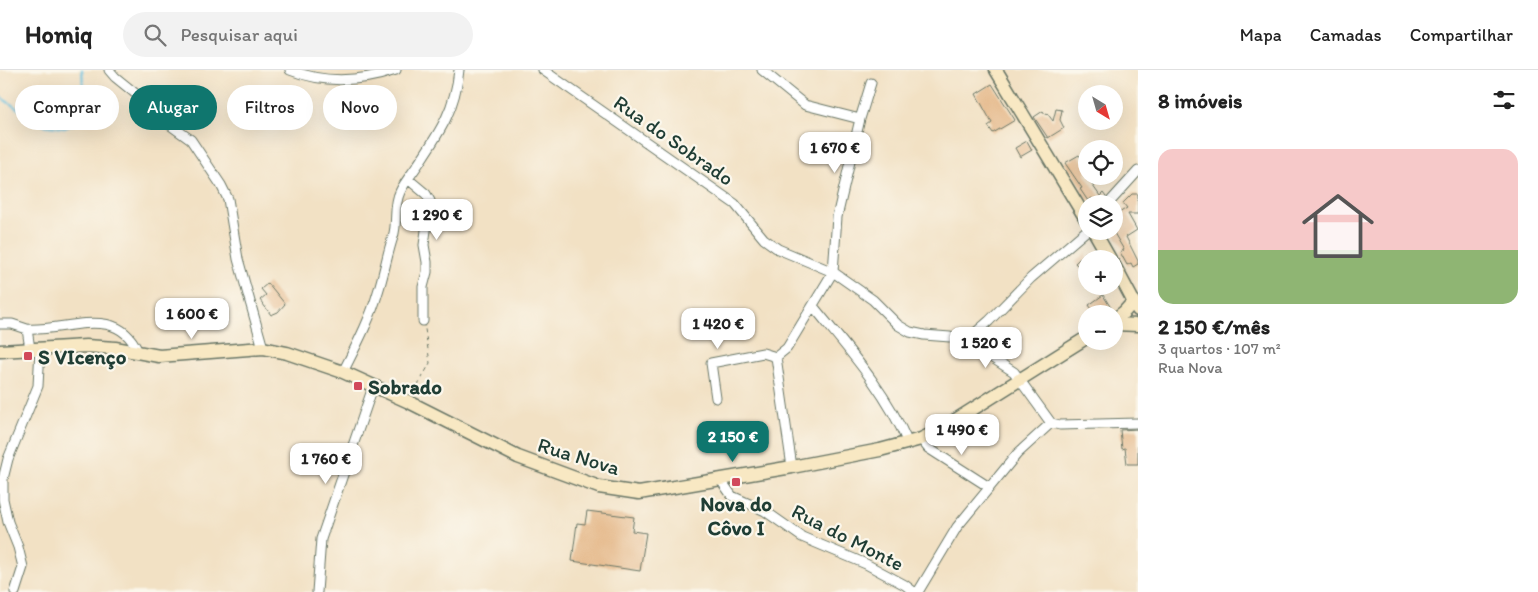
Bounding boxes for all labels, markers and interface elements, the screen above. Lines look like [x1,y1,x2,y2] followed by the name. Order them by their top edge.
[123,12,473,57] search box
[25,20,93,49] text: Homiq
[141,21,169,49] icon: search
[181,23,298,46] text: Pesquisar aqui
[1240,24,1282,46] text: Mapa
[1310,24,1382,46] text: Camadas
[1410,24,1513,46] text: Compartilhar
[15,85,119,130] chip: Comprar
[129,85,217,130] chip: Alugar
[227,85,313,130] chip: Filtros
[323,85,397,130] chip: Novo
[1078,85,1122,130] north arrow
[1078,85,1123,350] map controls
[1490,86,1518,114] icon: filters
[1158,88,1243,113] text: 8 imóveis
[609,89,739,191] street label: Rua do Sobrado
[789,132,881,174] pin: 1 670 €
[810,138,860,157] text: 1 670 €
[1078,140,1123,185] button: locate
[1293,181,1383,271] icon: home
[1078,195,1123,240] button: layers
[391,198,483,241] pin: 1 290 €
[412,205,462,224] text: 1 290 €
[1078,250,1123,295] button: +
[146,298,238,340] pin: 1 600 €
[166,304,218,323] text: 1 600 €
[1078,305,1123,350] button: −
[672,308,764,350] pin: 1 420 €
[692,314,744,333] text: 1 420 €
[1158,314,1270,339] text: 2 150 €/mês
[940,326,1032,369] pin: 1 520 €
[961,333,1011,352] text: 1 520 €
[1158,339,1281,358] text: 3 quartos · 107 m²
[38,344,127,370] place label: S VIcenço
[22,350,34,362] marker: S VIcenço
[1158,358,1223,377] text: Rua Nova
[368,374,442,399] place label: Sobrado
[352,380,364,392] marker: Sobrado
[916,414,1008,456] pin: 1 490 €
[687,420,779,463] pin: 2 150 €
[936,420,988,439] text: 1 490 €
[708,427,758,446] text: 2 150 €
[535,432,623,480] street label: Rua Nova
[280,442,372,485] pin: 1 760 €
[301,449,351,468] text: 1 760 €
[730,476,742,488] marker: Nova do Côvo I
[700,491,772,540] place label: Nova do Côvo I
[788,498,908,576] street label: Rua do Monte

